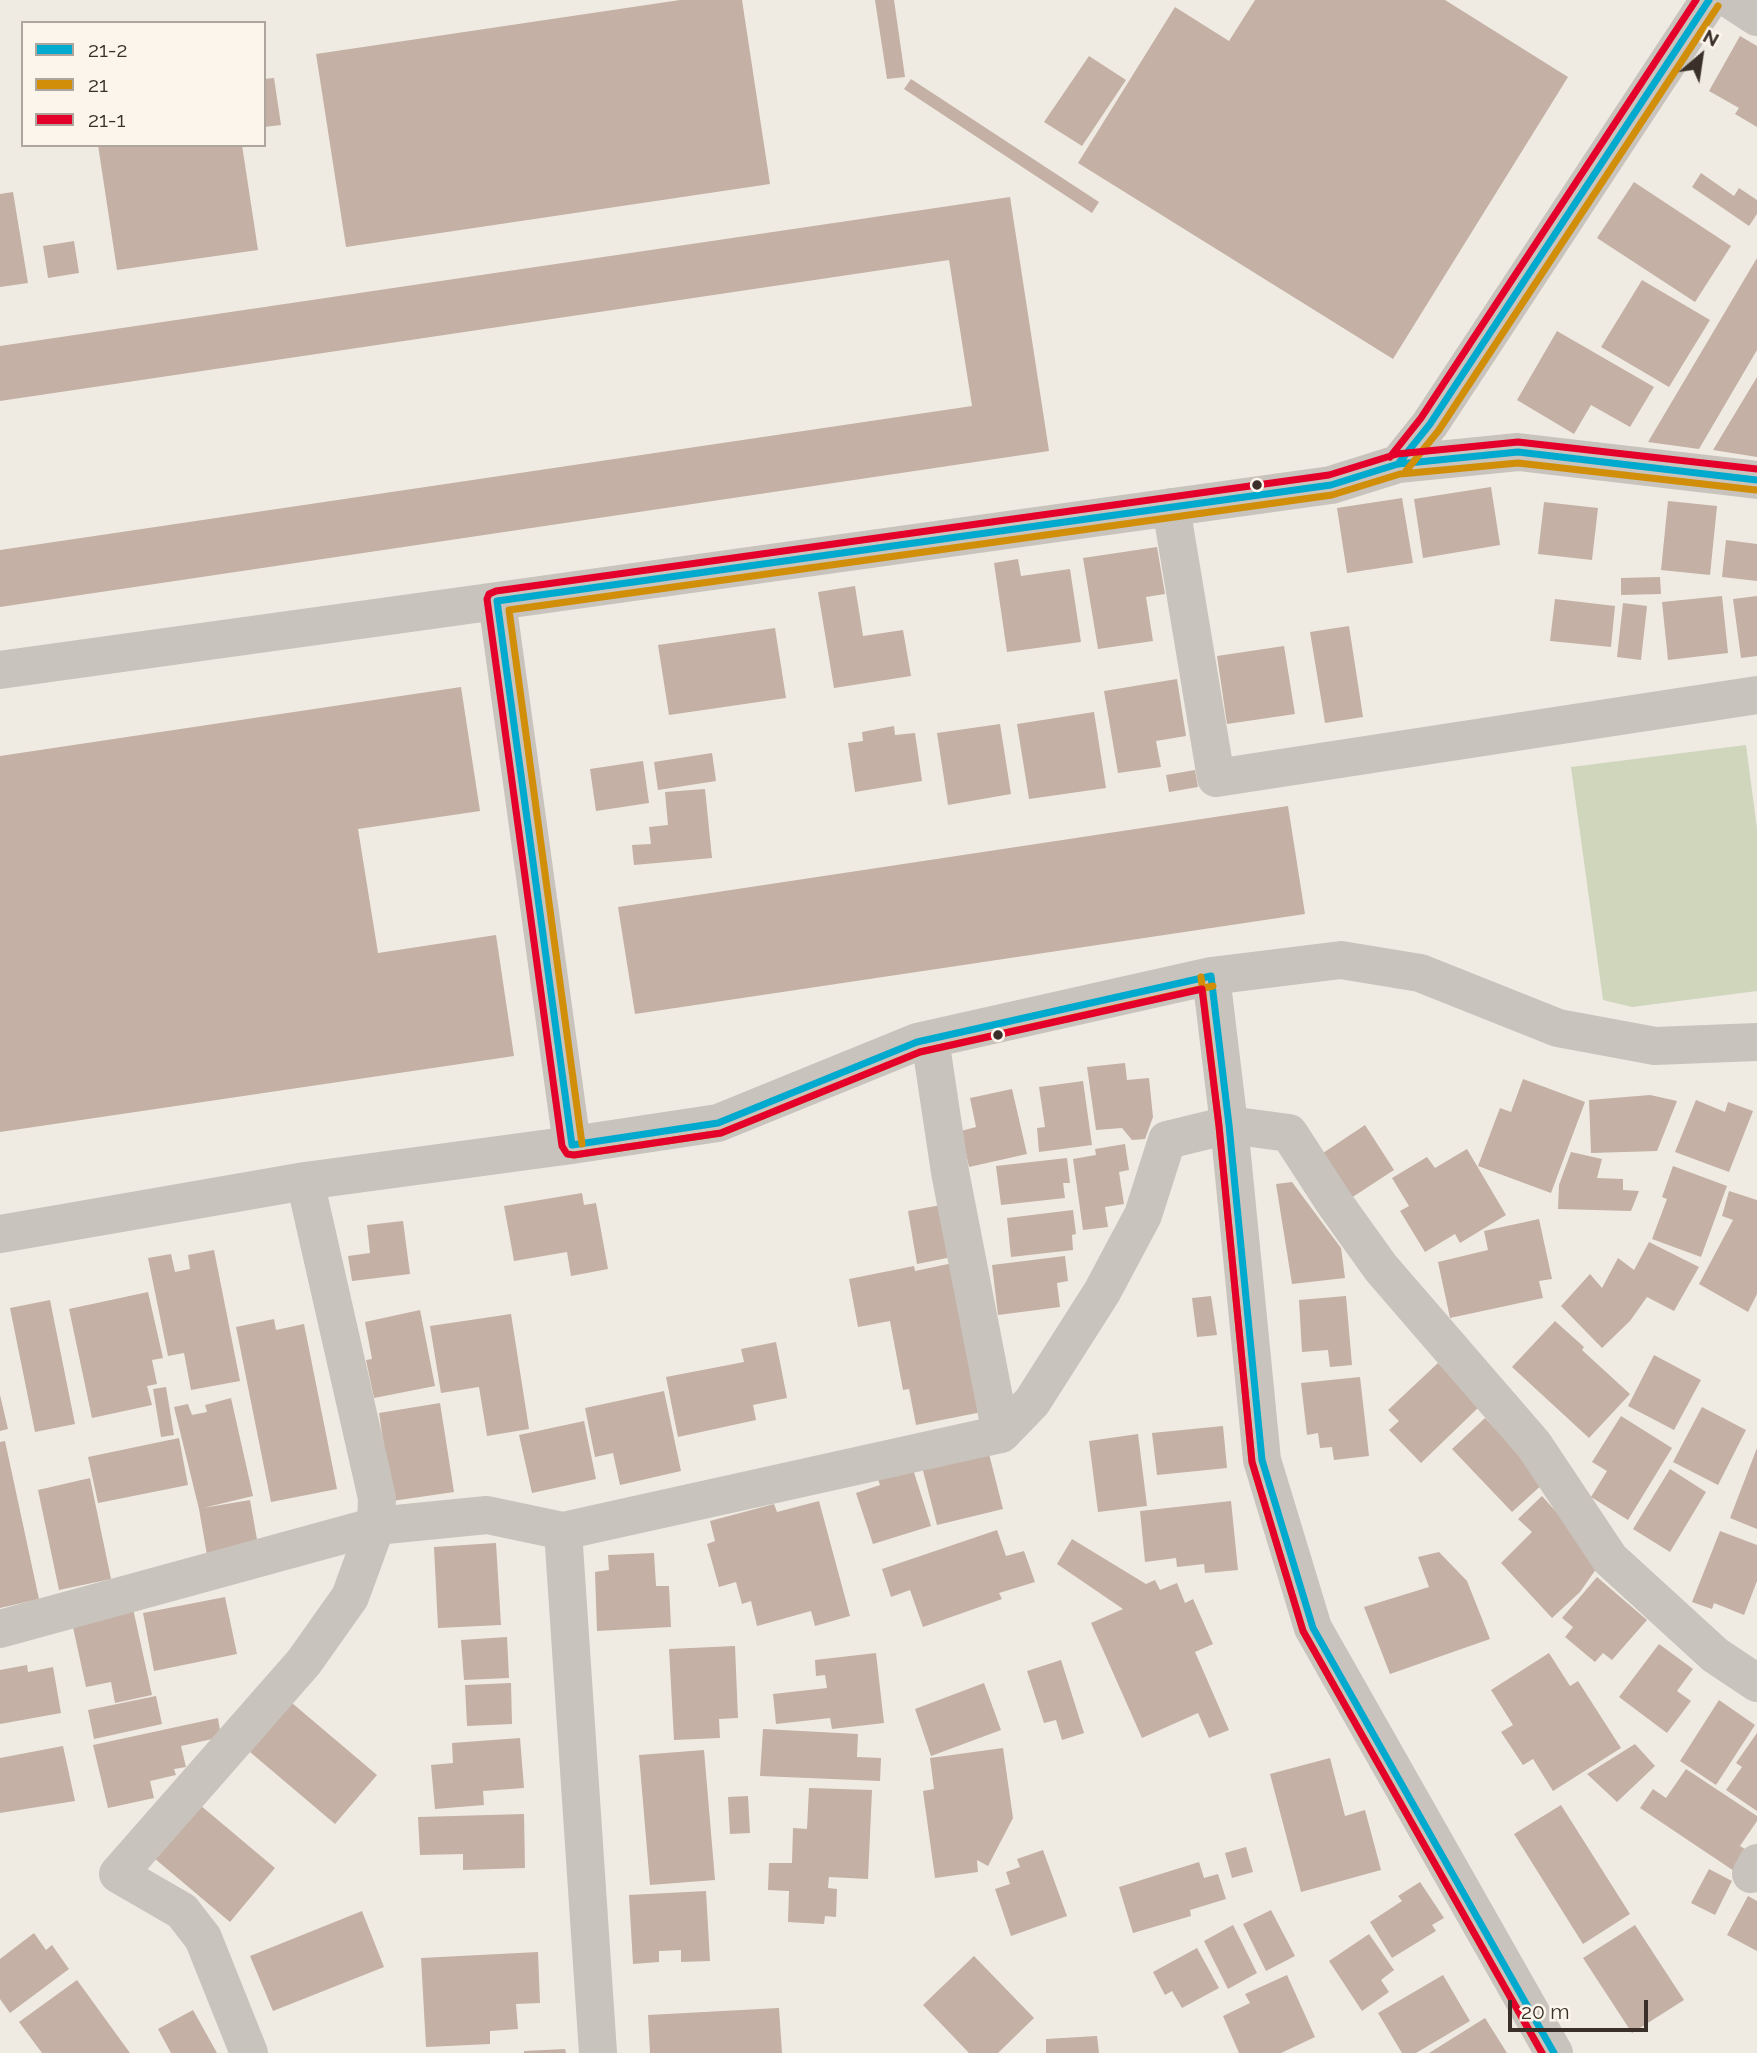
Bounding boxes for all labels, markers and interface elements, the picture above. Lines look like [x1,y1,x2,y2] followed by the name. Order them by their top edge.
[21,21,266,147] legend
[1666,21,1736,91] north arrow
[1700,24,1723,51] text: N
[88,37,127,62] text: 21-2
[88,72,108,97] text: 21
[88,107,125,132] text: 21-1
[1250,478,1264,492] unlabelled marker
[991,1028,1005,1042] unlabelled marker
[1512,1986,1652,2030] scale bar
[1521,1999,1569,2024] text: 20 m

